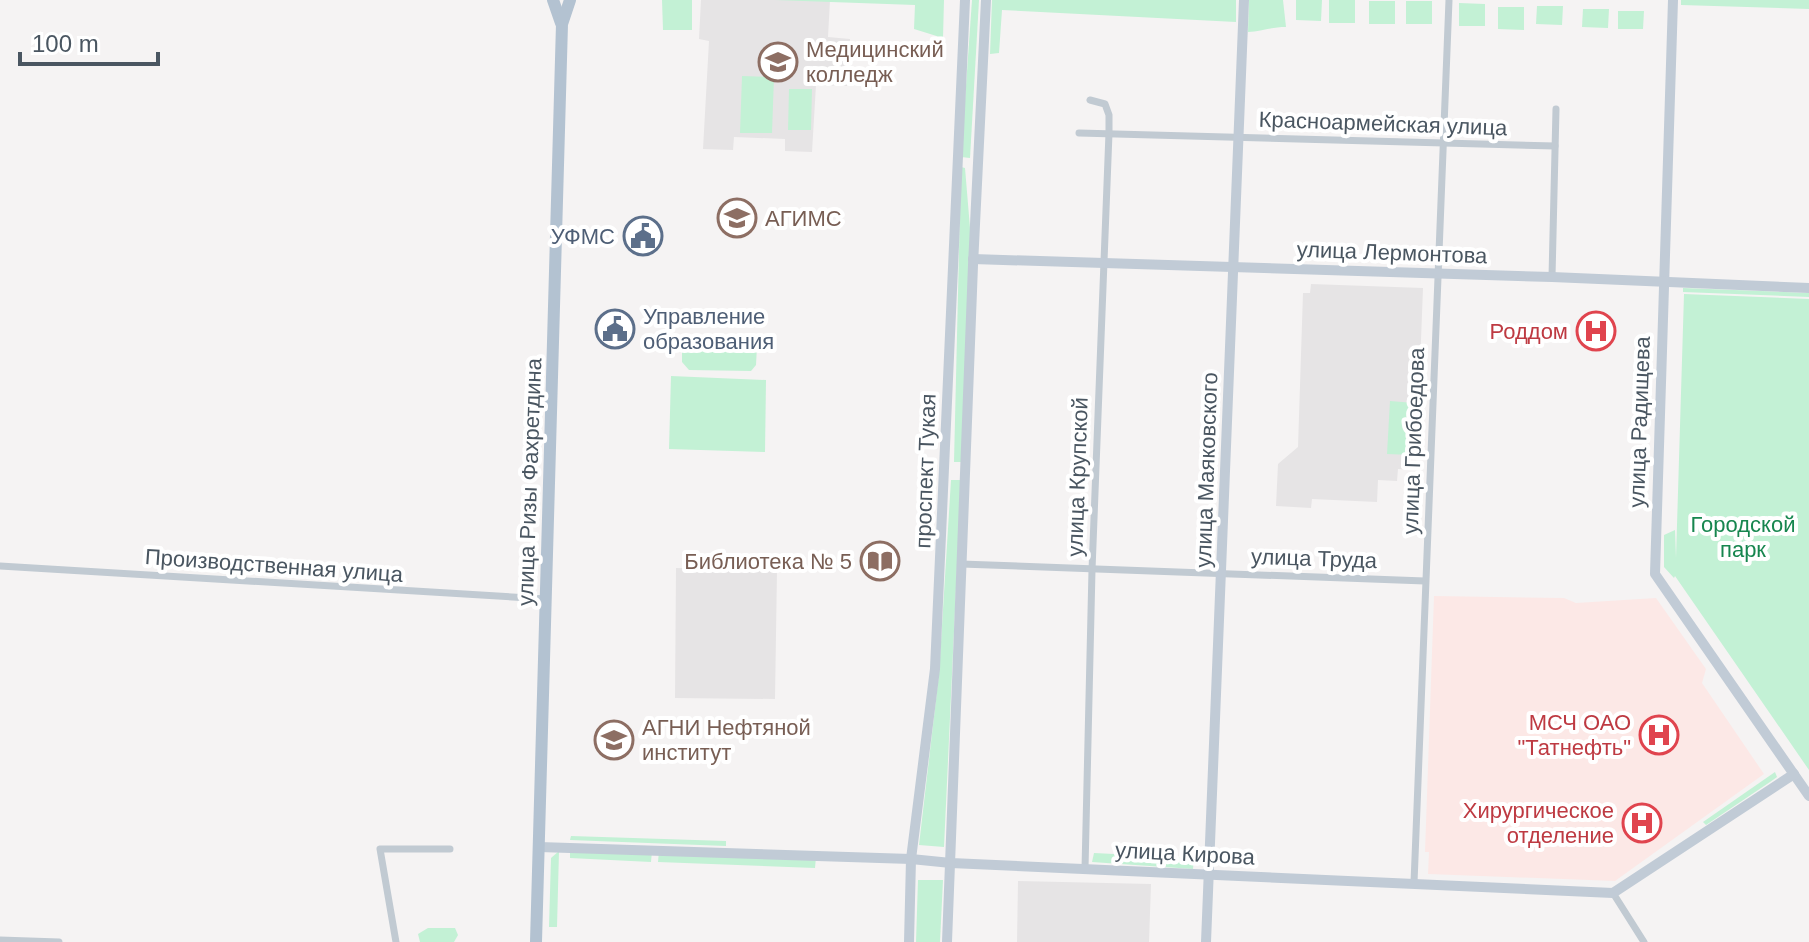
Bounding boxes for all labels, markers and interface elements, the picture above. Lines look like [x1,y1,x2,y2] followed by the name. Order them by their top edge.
[20,16,158,66] scale bar
[32,30,99,57] text: 100 m
[806,37,944,87] place label: Медицинский колледж
[757,41,799,83] school or university icon: Медицинский колледж
[1258,107,1508,140] street label: Красноармейская улица
[716,197,758,239] school or university icon: АГИМС
[765,206,842,231] place label: АГИМС
[622,215,664,257] public building icon: УФМС
[551,224,615,249] place label: УФМС
[1296,237,1488,268] street label: улица Лермонтова
[643,304,774,354] place label: Управление образования
[594,308,636,350] public building icon: Управление образования
[1575,310,1617,352] hospital icon: Роддом
[1490,319,1568,344] place label: Роддом
[1624,335,1655,508] street label: улица Радищева
[1398,346,1429,535] street label: улица Грибоедова
[513,357,546,606] street label: улица Ризы Фахретдина
[1191,372,1222,568] street label: улица Маяковского
[910,393,941,549] street label: проспект Тукая
[1062,397,1093,557] street label: улица Крупской
[1691,512,1795,562] park label: Городской парк
[859,540,901,582] library icon: Библиотека № 5
[144,544,405,587] street label: Производственная улица
[1251,544,1378,573] street label: улица Труда
[684,549,852,574] place label: Библиотека № 5
[1518,710,1631,760] place label: МСЧ ОАО "Татнефть"
[1638,714,1680,756] hospital icon: МСЧ ОАО "Татнефть"
[642,715,811,765] place label: АГНИ Нефтяной институт
[593,719,635,761] school or university icon: АГНИ Нефтяной институт
[1463,798,1614,848] place label: Хирургическое отделение
[1621,802,1663,844] hospital icon: Хирургическое отделение
[1114,837,1256,870] street label: улица Кирова

